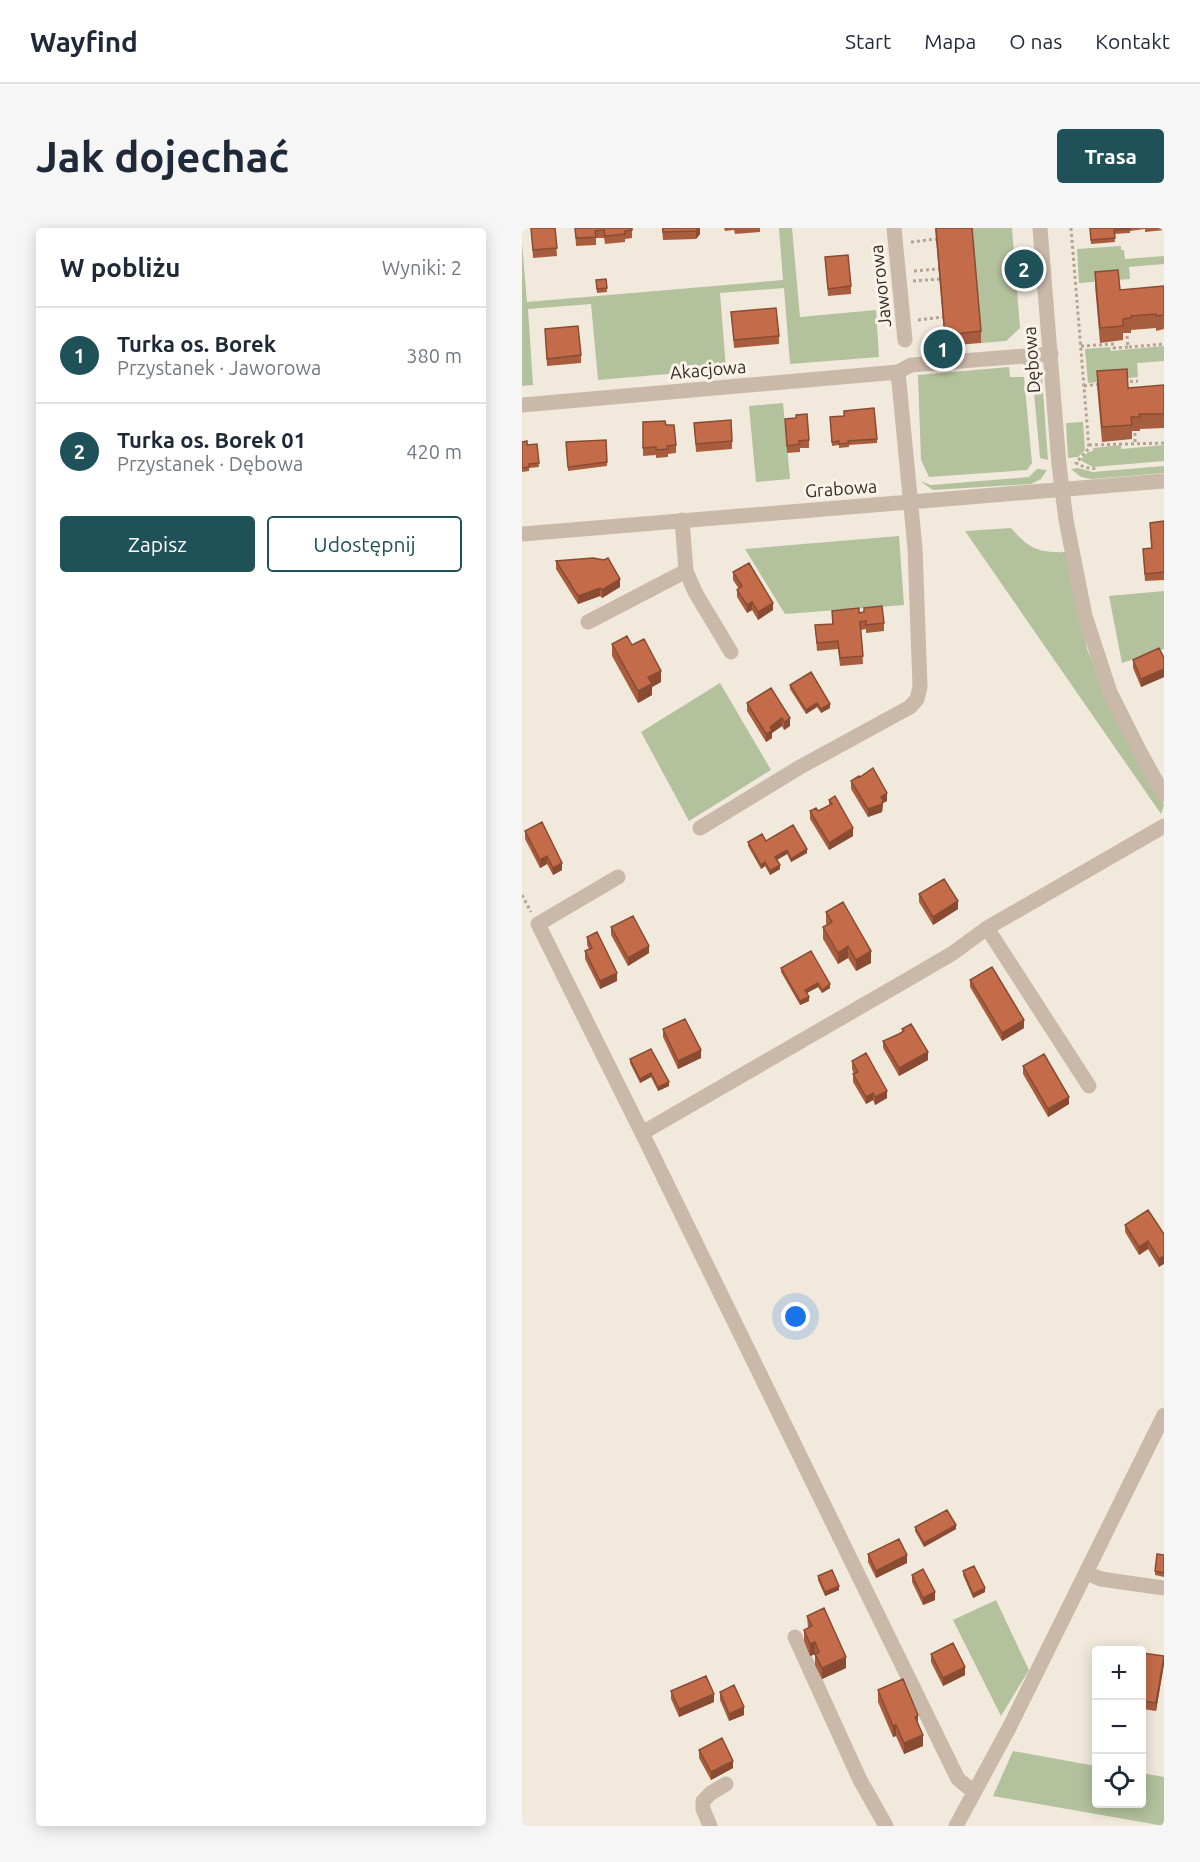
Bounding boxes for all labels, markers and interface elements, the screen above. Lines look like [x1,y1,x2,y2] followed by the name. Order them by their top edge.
[30,26,138,57] text: Wayfind
[845,29,891,53] text: Start
[924,29,976,53] text: Mapa
[1009,29,1062,53] text: O nas
[1095,29,1170,53] text: Kontakt
[1057,129,1164,183] button: Trasa
[36,133,289,180] text: Jak dojechać
[866,244,894,328] street label: Jaworowa
[1004,246,1044,291] pin: 2
[60,253,181,282] text: W pobliżu
[382,256,462,279] text: Wyniki: 2
[924,326,962,372] pin: 1
[1019,326,1043,394] street label: Dębowa
[117,331,276,356] text: Turka os. Borek
[74,344,85,367] text: 1
[406,344,462,367] text: 380 m
[117,356,321,379] text: Przystanek · Jaworowa
[669,356,747,382] street label: Akacjowa
[117,427,306,452] text: Turka os. Borek 01
[74,440,85,463] text: 2
[406,440,462,463] text: 420 m
[117,452,303,475] text: Przystanek · Dębowa
[804,476,878,500] street label: Grabowa
[60,516,255,572] button: Zapisz
[267,516,462,572] button: Udostępnij
[781,1302,810,1331] your location
[1092,1646,1146,1808] map controls
[1092,1646,1146,1700] button: +
[1092,1700,1146,1754] button: −
[1092,1754,1146,1808] button: locate

